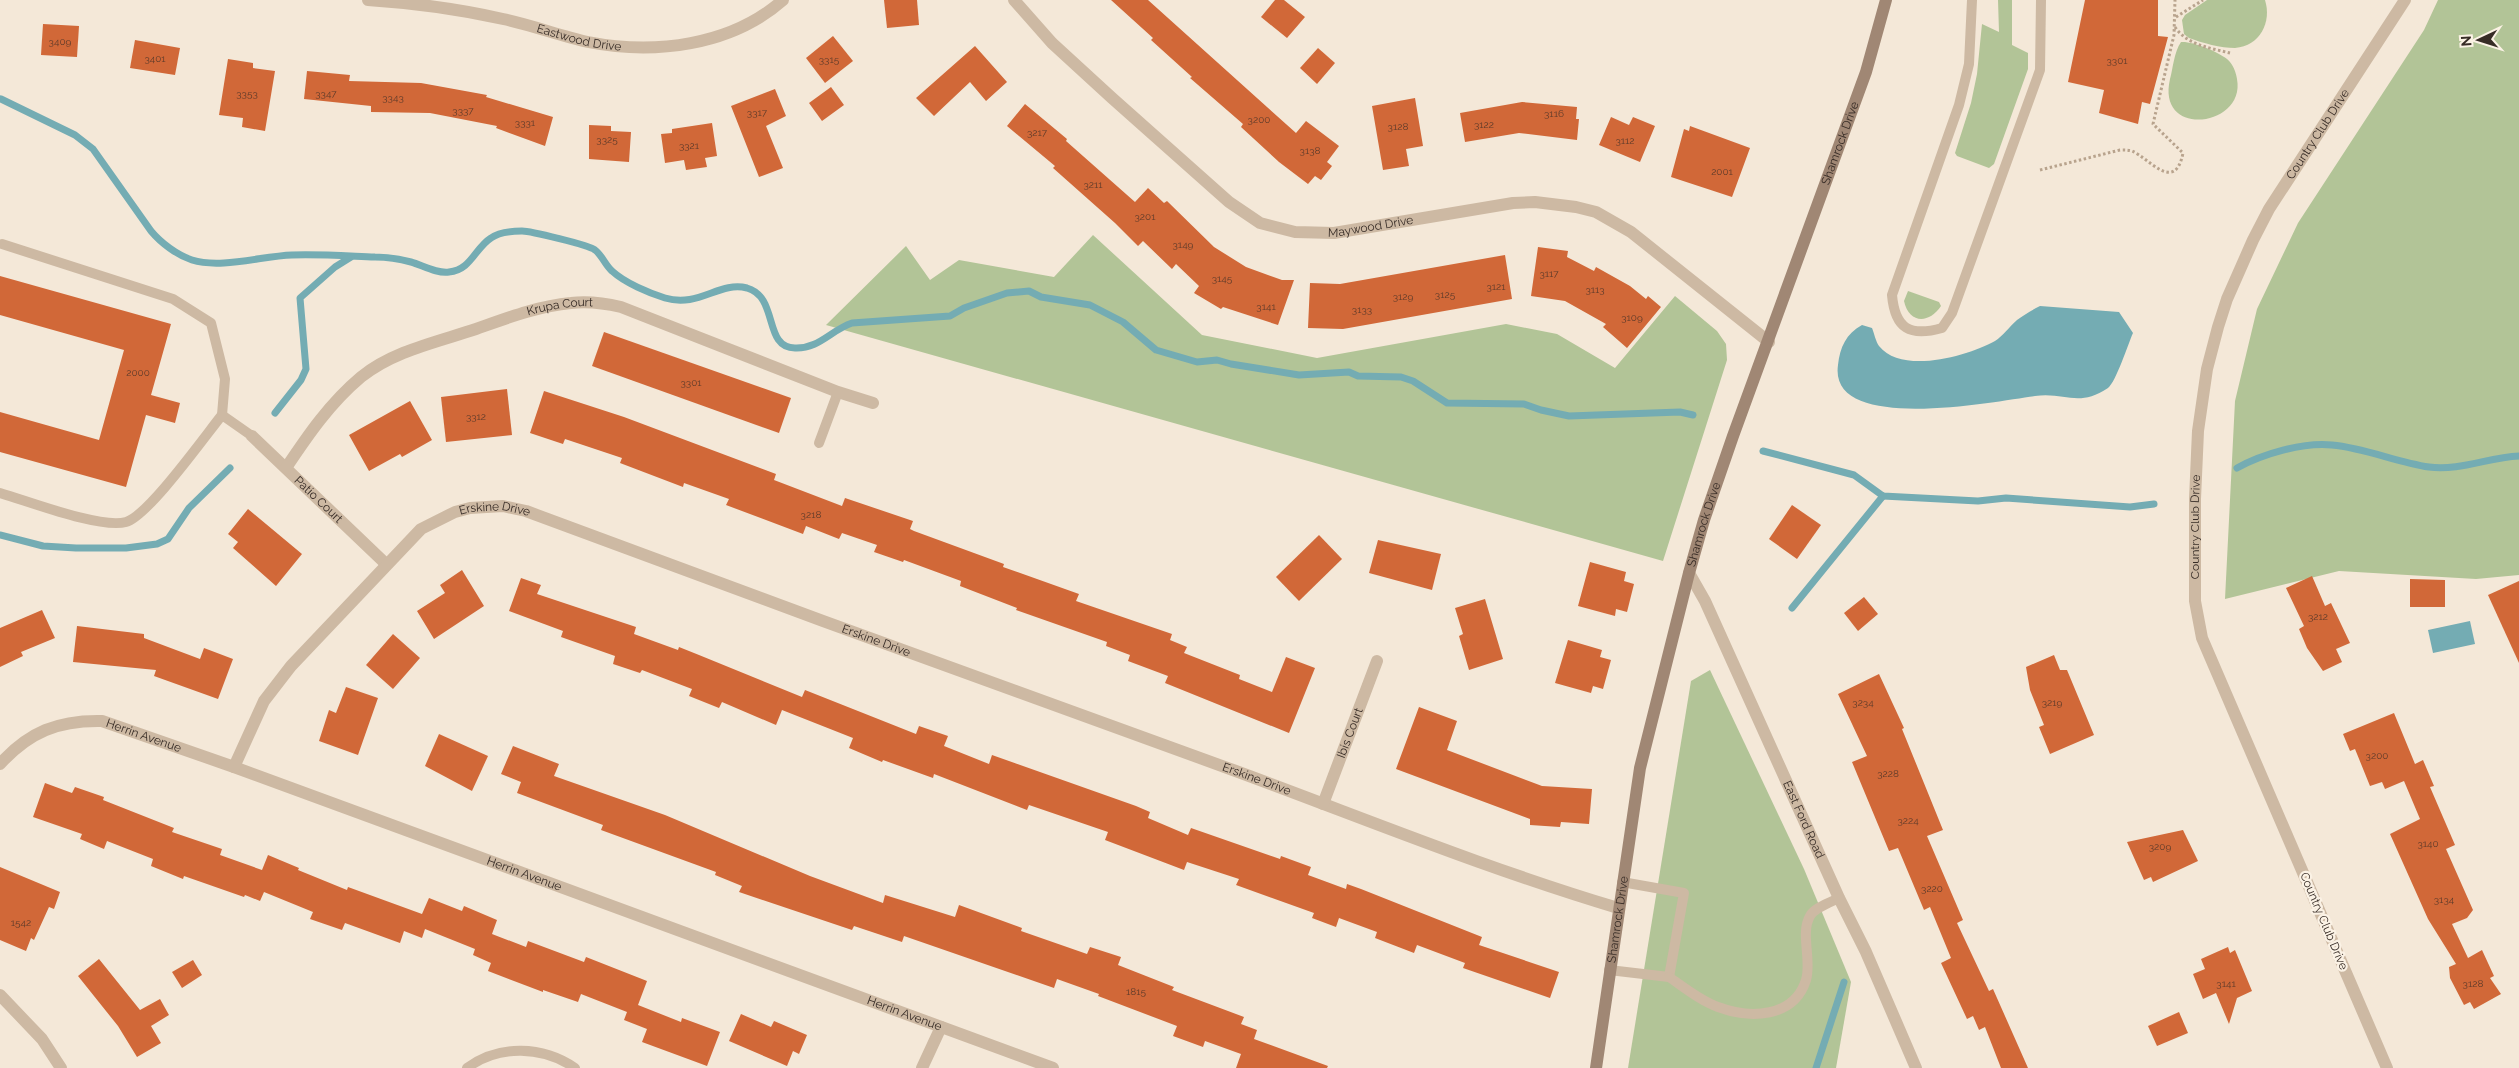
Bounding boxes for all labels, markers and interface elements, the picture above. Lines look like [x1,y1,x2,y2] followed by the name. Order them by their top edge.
[2454,15,2504,65] north arrow
[535,21,622,54] street label: Eastwood Drive
[2458,35,2474,47] text: N
[49,36,72,47] house number: 3409
[144,53,166,64] house number: 3401
[819,54,840,65] house number: 3315
[2106,55,2128,66] house number: 3301
[2283,86,2352,182] street label: Country Club Drive
[236,88,258,99] house number: 3353
[315,88,337,99] house number: 3347
[382,92,404,103] house number: 3343
[1818,100,1862,187] street label: Shamrock Drive
[452,105,474,116] house number: 3337
[747,107,768,118] house number: 3317
[1544,108,1564,119] house number: 3116
[1248,114,1270,125] house number: 3200
[515,117,536,128] house number: 3331
[1474,119,1494,130] house number: 3122
[1388,121,1408,132] house number: 3128
[1027,127,1048,138] house number: 3217
[596,134,618,145] house number: 3325
[1615,135,1635,146] house number: 3112
[679,140,700,151] house number: 3321
[1300,145,1321,156] house number: 3138
[1711,166,1734,177] house number: 2001
[1083,179,1103,190] house number: 3211
[1135,211,1156,222] house number: 3201
[1328,213,1414,240] street label: Maywood Drive
[1173,239,1194,250] house number: 3149
[1539,268,1559,279] house number: 3117
[1212,273,1233,284] house number: 3145
[1486,281,1506,292] house number: 3121
[1585,284,1605,295] house number: 3113
[1435,289,1456,300] house number: 3125
[1393,291,1413,302] house number: 3129
[525,295,593,318] street label: Krupa Court
[1256,301,1276,312] house number: 3141
[1352,304,1372,315] house number: 3133
[1621,312,1643,323] house number: 3109
[126,367,150,378] house number: 2000
[680,377,702,388] house number: 3301
[466,411,486,422] house number: 3312
[291,473,346,526] street label: Patio Court
[2188,474,2203,579] street label: Country Club Drive
[1684,480,1724,568] street label: Shamrock Drive
[457,499,533,519] street label: Erskine Drive
[801,509,821,520] house number: 3218
[2308,611,2328,622] house number: 3212
[840,622,912,659] street label: Erskine Drive
[1852,697,1874,708] house number: 3234
[2042,697,2062,708] house number: 3219
[1334,706,1366,760] street label: Ibis Court
[104,716,183,755] street label: Herrin Avenue
[2366,750,2388,761] house number: 3200
[1221,760,1293,798] street label: Erskine Drive
[1877,768,1899,779] house number: 3228
[1780,778,1827,861] street label: East Ford Road
[1897,815,1919,826] house number: 3224
[2417,838,2439,849] house number: 3140
[2149,841,2171,852] house number: 3209
[485,854,564,894] street label: Herrin Avenue
[2297,870,2351,972] street label: Country Club Drive
[1604,875,1631,964] street label: Shamrock Drive
[1921,883,1943,894] house number: 3220
[2434,894,2455,905] house number: 3134
[11,917,31,928] house number: 1542
[2216,978,2236,989] house number: 3141
[2463,978,2483,989] house number: 3128
[1126,986,1147,997] house number: 1815
[865,993,944,1034] street label: Herrin Avenue

